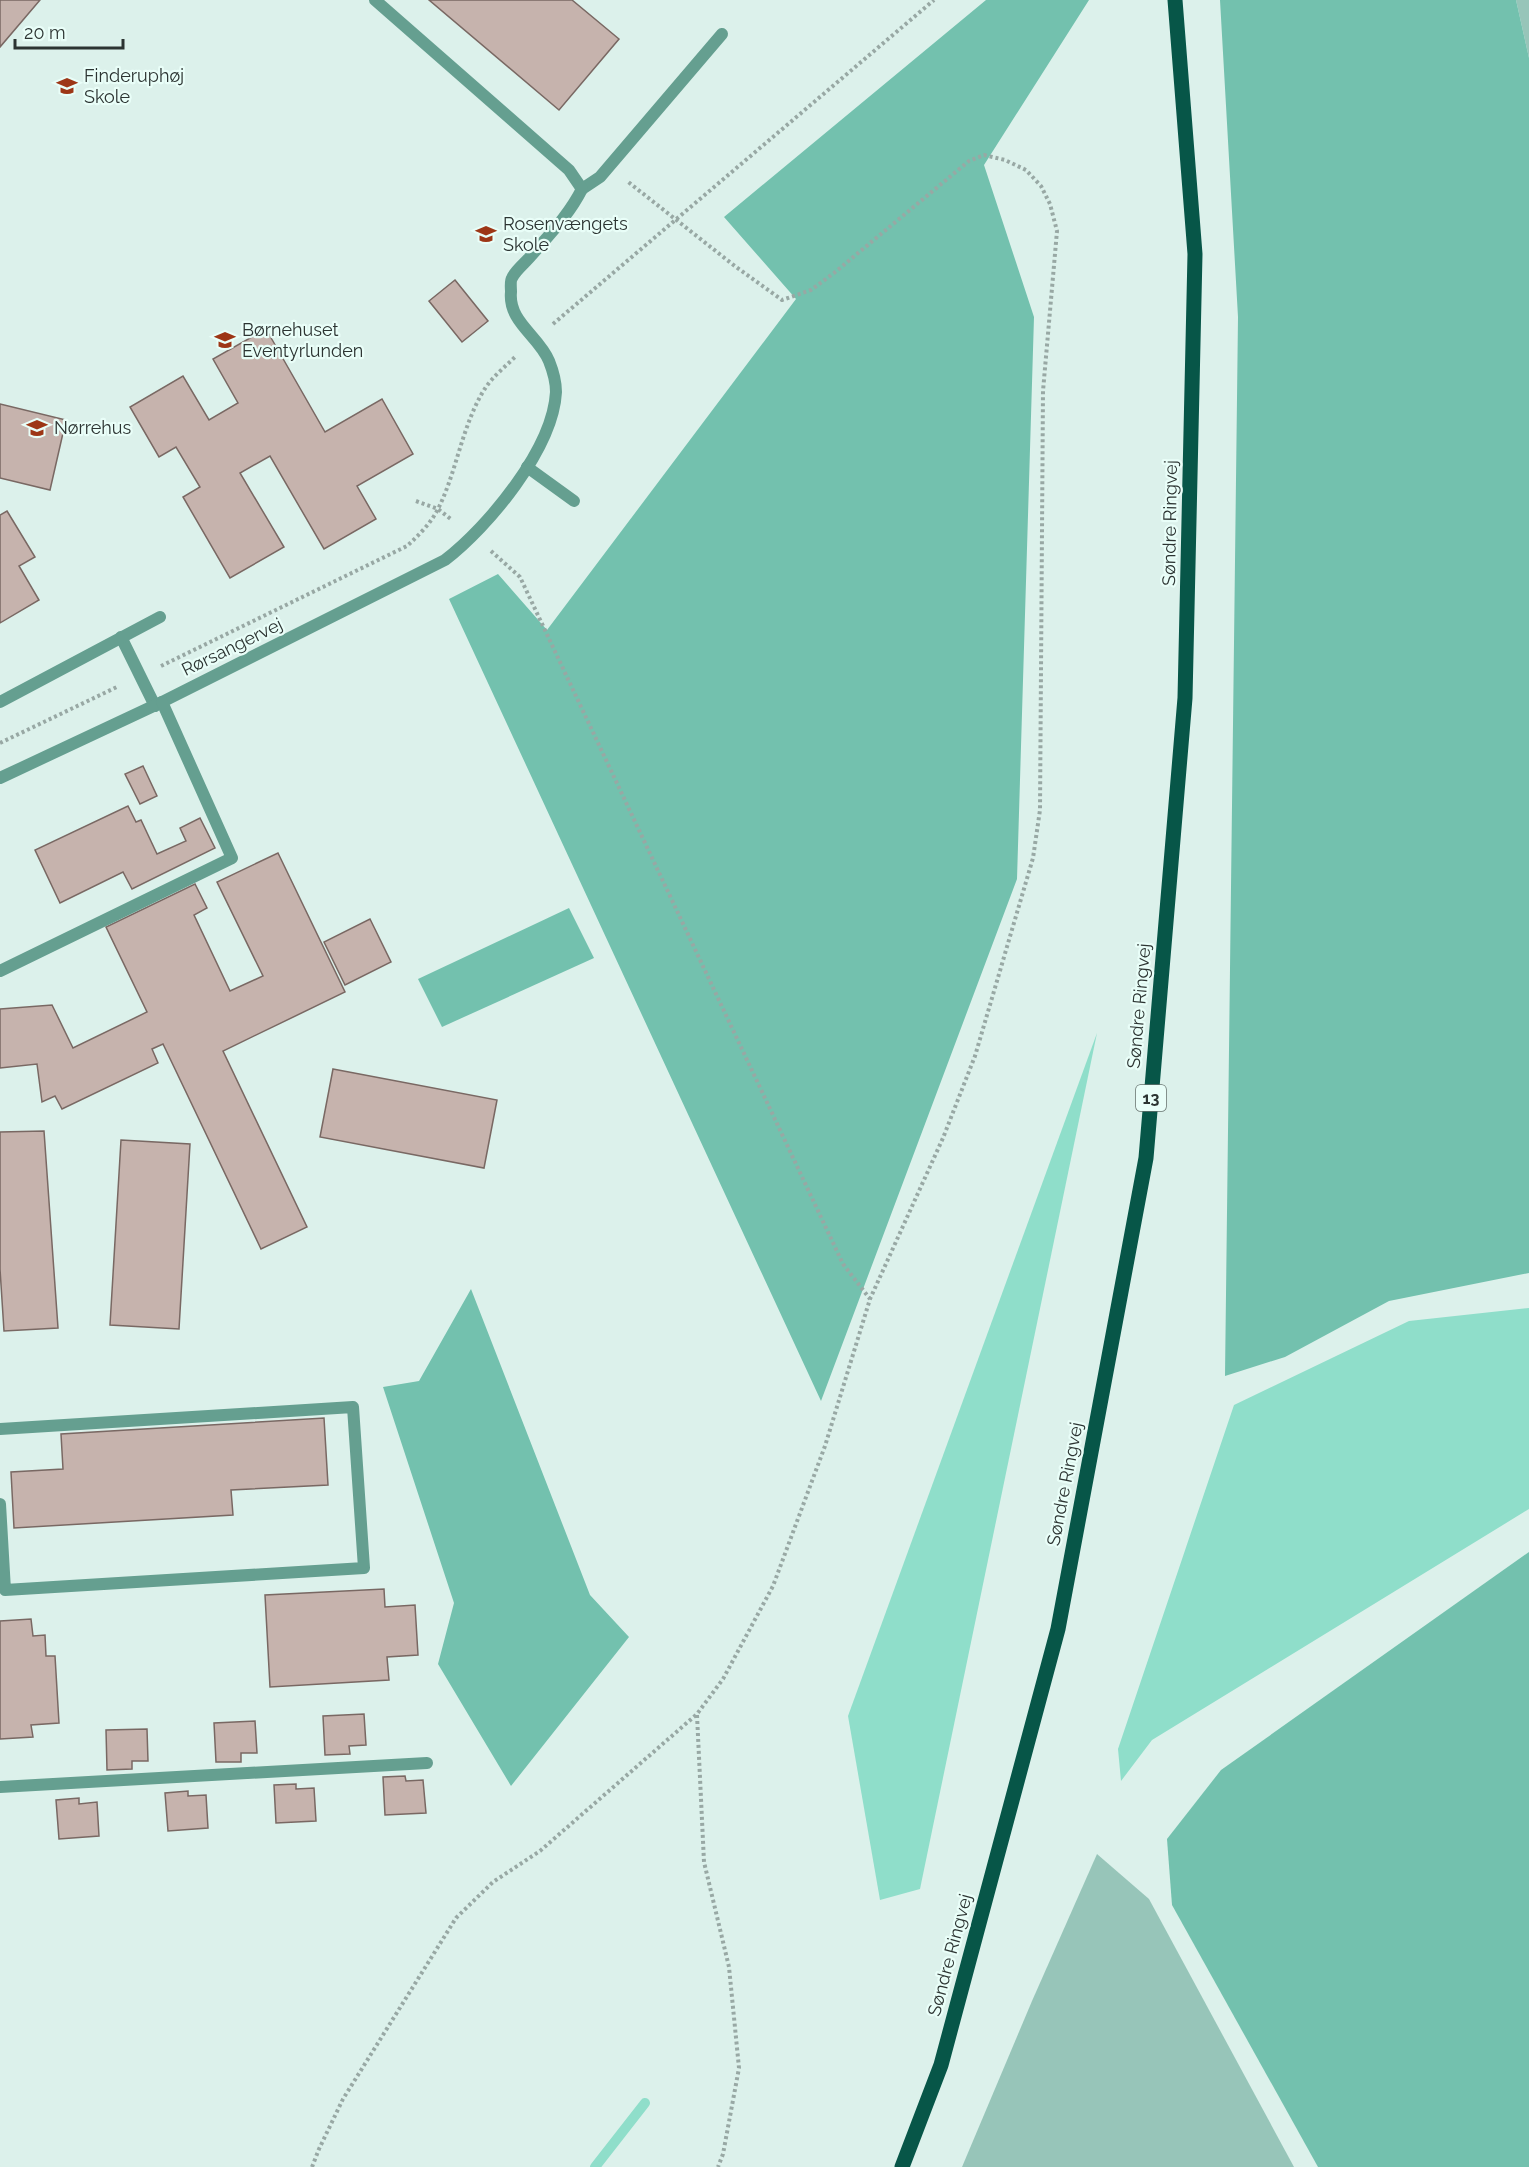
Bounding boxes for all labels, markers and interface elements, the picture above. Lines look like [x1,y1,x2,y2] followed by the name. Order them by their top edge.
[15,12,123,50] scale bar
[24,22,66,43] text: 20 m
[84,65,184,107] place label: Finderuphøj Skole
[55,74,79,98] school or university icon: Finderuphøj Skole
[503,213,628,255] place label: Rosenvængets Skole
[474,222,498,246] school or university icon: Rosenvængets Skole
[242,319,363,361] place label: Børnehuset Eventyrlunden
[213,328,237,352] school or university icon: Børnehuset Eventyrlunden
[25,416,49,440] school or university icon: Nørrehus
[54,417,132,438] place label: Nørrehus
[1158,460,1181,586] street label: Søndre Ringvej
[178,613,286,680] street label: Rørsangervej
[1123,942,1154,1069] street label: Søndre Ringvej
[1136,1085,1166,1111] road number: 13
[1042,1420,1087,1548] street label: Søndre Ringvej
[923,1891,976,2018] street label: Søndre Ringvej

